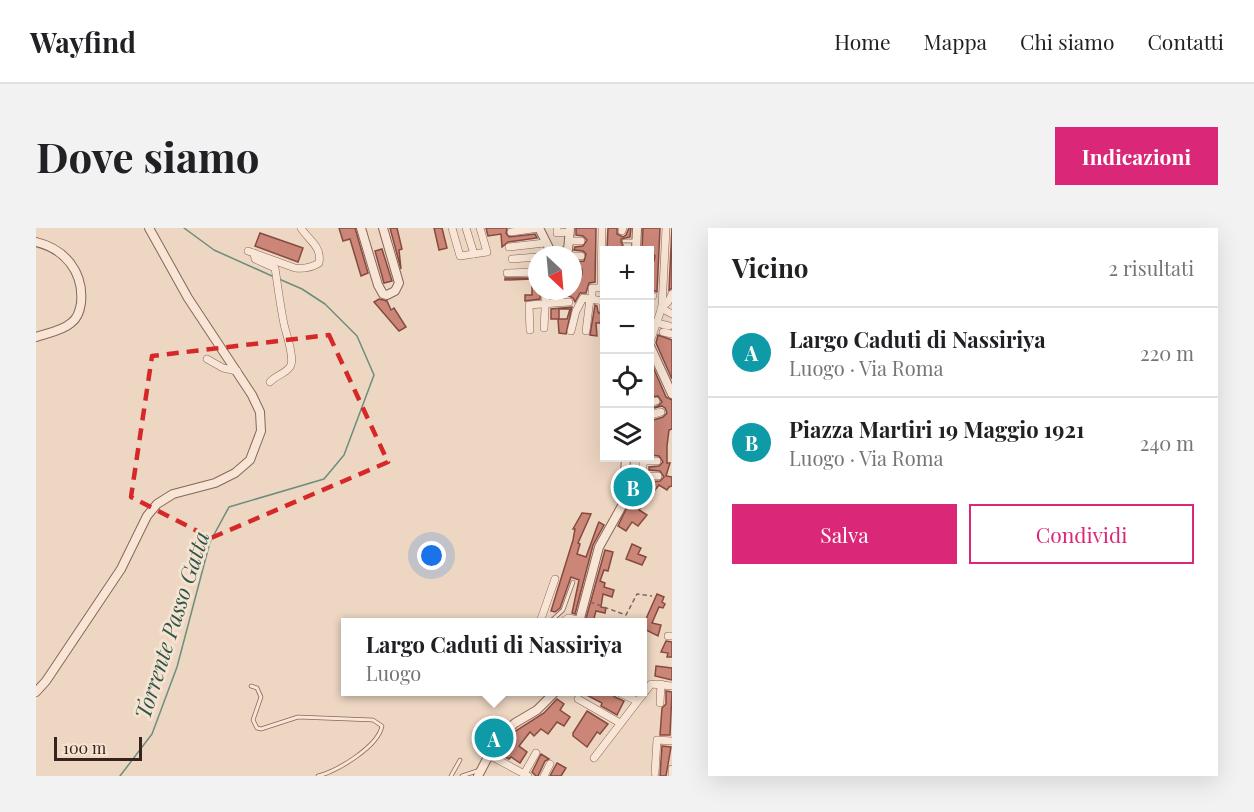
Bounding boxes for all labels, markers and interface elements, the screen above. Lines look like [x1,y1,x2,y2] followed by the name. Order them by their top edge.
[30,23,136,60] text: Wayfind
[834,27,891,55] text: Home
[924,27,987,55] text: Mappa
[1020,27,1114,55] text: Chi siamo
[1147,27,1224,55] text: Contatti
[1055,127,1218,185] button: Indicazioni
[36,128,260,184] text: Dove siamo
[528,246,582,300] north arrow
[600,246,654,462] map controls
[600,246,654,300] button: +
[732,250,809,285] text: Vicino
[1108,254,1194,281] text: 2 risultati
[600,300,654,354] button: −
[789,324,1046,354] text: Largo Caduti di Nassiriya
[745,339,758,366] text: A
[1140,339,1194,366] text: 220 m
[600,354,654,408] button: locate
[789,354,943,381] text: Luogo · Via Roma
[600,408,654,462] button: layers
[789,414,1084,444] text: Piazza Martiri 19 Maggio 1921
[745,429,758,456] text: B
[1140,429,1194,456] text: 240 m
[789,444,943,471] text: Luogo · Via Roma
[614,464,652,510] pin: B
[732,504,957,564] button: Salva
[969,504,1194,564] button: Condividi
[126,527,216,723] water label: Torrente Passo Gatta
[417,541,446,570] your location
[341,618,647,696] popup
[366,629,622,659] text: Largo Caduti di Nassiriya
[366,659,421,686] text: Luogo
[474,716,514,760] pin: A
[54,734,142,762] scale bar
[63,737,106,758] text: 100 m

